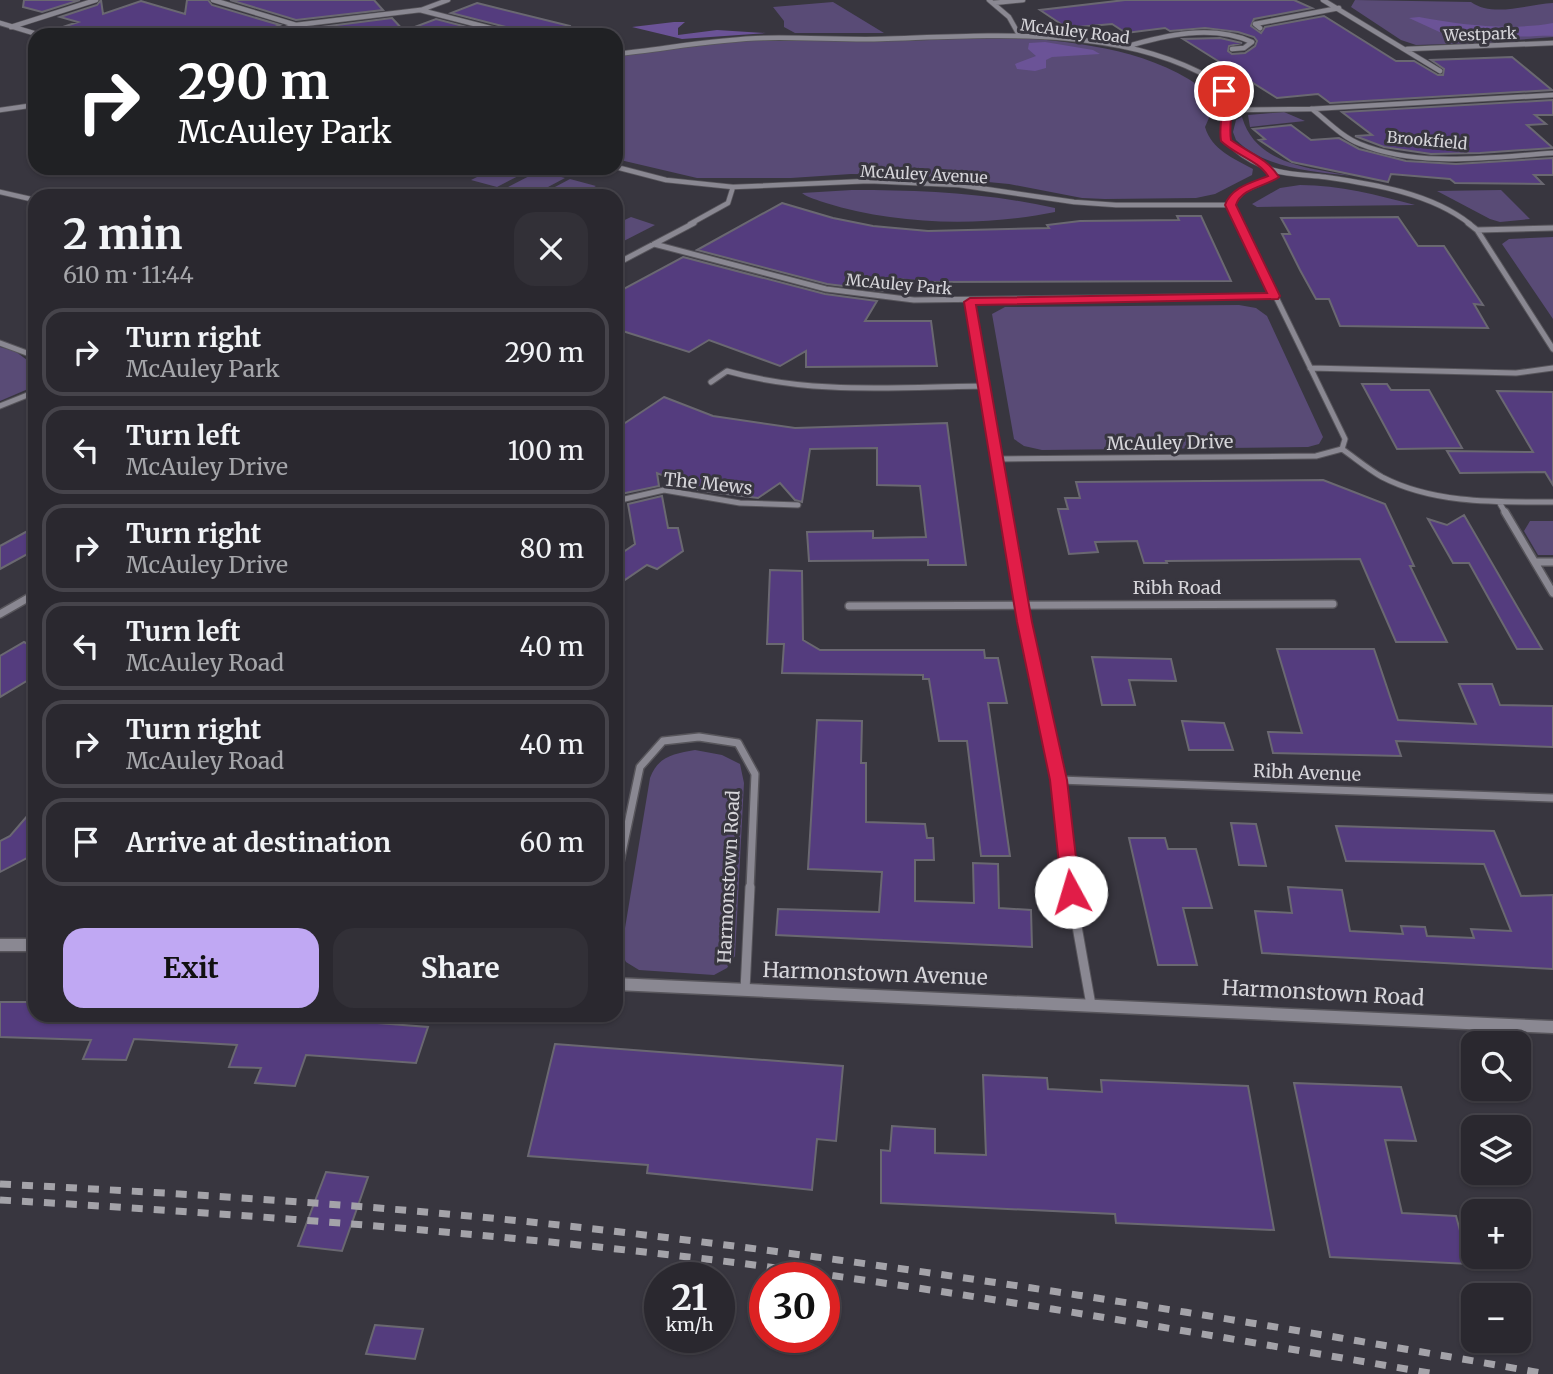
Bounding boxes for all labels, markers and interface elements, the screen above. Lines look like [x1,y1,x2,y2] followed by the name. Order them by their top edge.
[1019,14,1131,48] street label: McAuley Road
[1442,23,1518,45] street label: Westpark
[178,51,330,112] text: 290 m
[63,56,154,147] icon: right
[1194,61,1254,121] pin
[1205,72,1243,110] icon: arrive
[178,112,392,152] text: McAuley Park
[1386,127,1469,154] street label: Brookfield
[860,161,988,187] street label: McAuley Avenue
[63,208,183,260] text: 2 min
[514,212,588,286] button: close
[63,260,194,289] text: 610 m · 11:44
[845,269,954,299] street label: McAuley Park
[126,321,261,354] text: Turn right
[67,333,105,371] icon: right
[505,336,584,369] text: 290 m
[126,354,280,383] text: McAuley Park
[126,419,240,452] text: Turn left
[1106,430,1234,455] street label: McAuley Drive
[67,431,105,469] icon: left
[508,434,584,467] text: 100 m
[126,452,288,481] text: McAuley Drive
[662,467,754,500] street label: The Mews
[126,517,261,550] text: Turn right
[67,529,105,567] icon: right
[520,532,584,565] text: 80 m
[126,550,288,579] text: McAuley Drive
[1133,576,1221,599] street label: Ribh Road
[126,615,240,648] text: Turn left
[67,627,105,665] icon: left
[520,630,584,663] text: 40 m
[126,648,284,677] text: McAuley Road
[126,713,261,746] text: Turn right
[67,725,105,763] icon: right
[520,728,584,761] text: 40 m
[126,746,284,775] text: McAuley Road
[1253,759,1361,786] street label: Ribh Avenue
[712,789,745,964] street label: Harmonstown Road
[67,823,105,861] icon: arrive
[126,826,391,859] text: Arrive at destination
[520,826,584,859] text: 60 m
[1034,855,1108,929] position arrow
[63,928,319,1008] button: Exit
[333,928,588,1008] button: Share
[762,956,988,991] street label: Harmonstown Avenue
[1221,974,1425,1011] street label: Harmonstown Road
[1461,1031,1531,1353] map controls
[1461,1031,1531,1101] button: search
[1461,1115,1531,1185] button: layers
[1461,1199,1531,1269] button: +
[749,1262,840,1353] speed limit sign: 30
[672,1276,707,1320] text: 21
[1461,1283,1531,1353] button: −
[666,1313,713,1336] text: km/h

